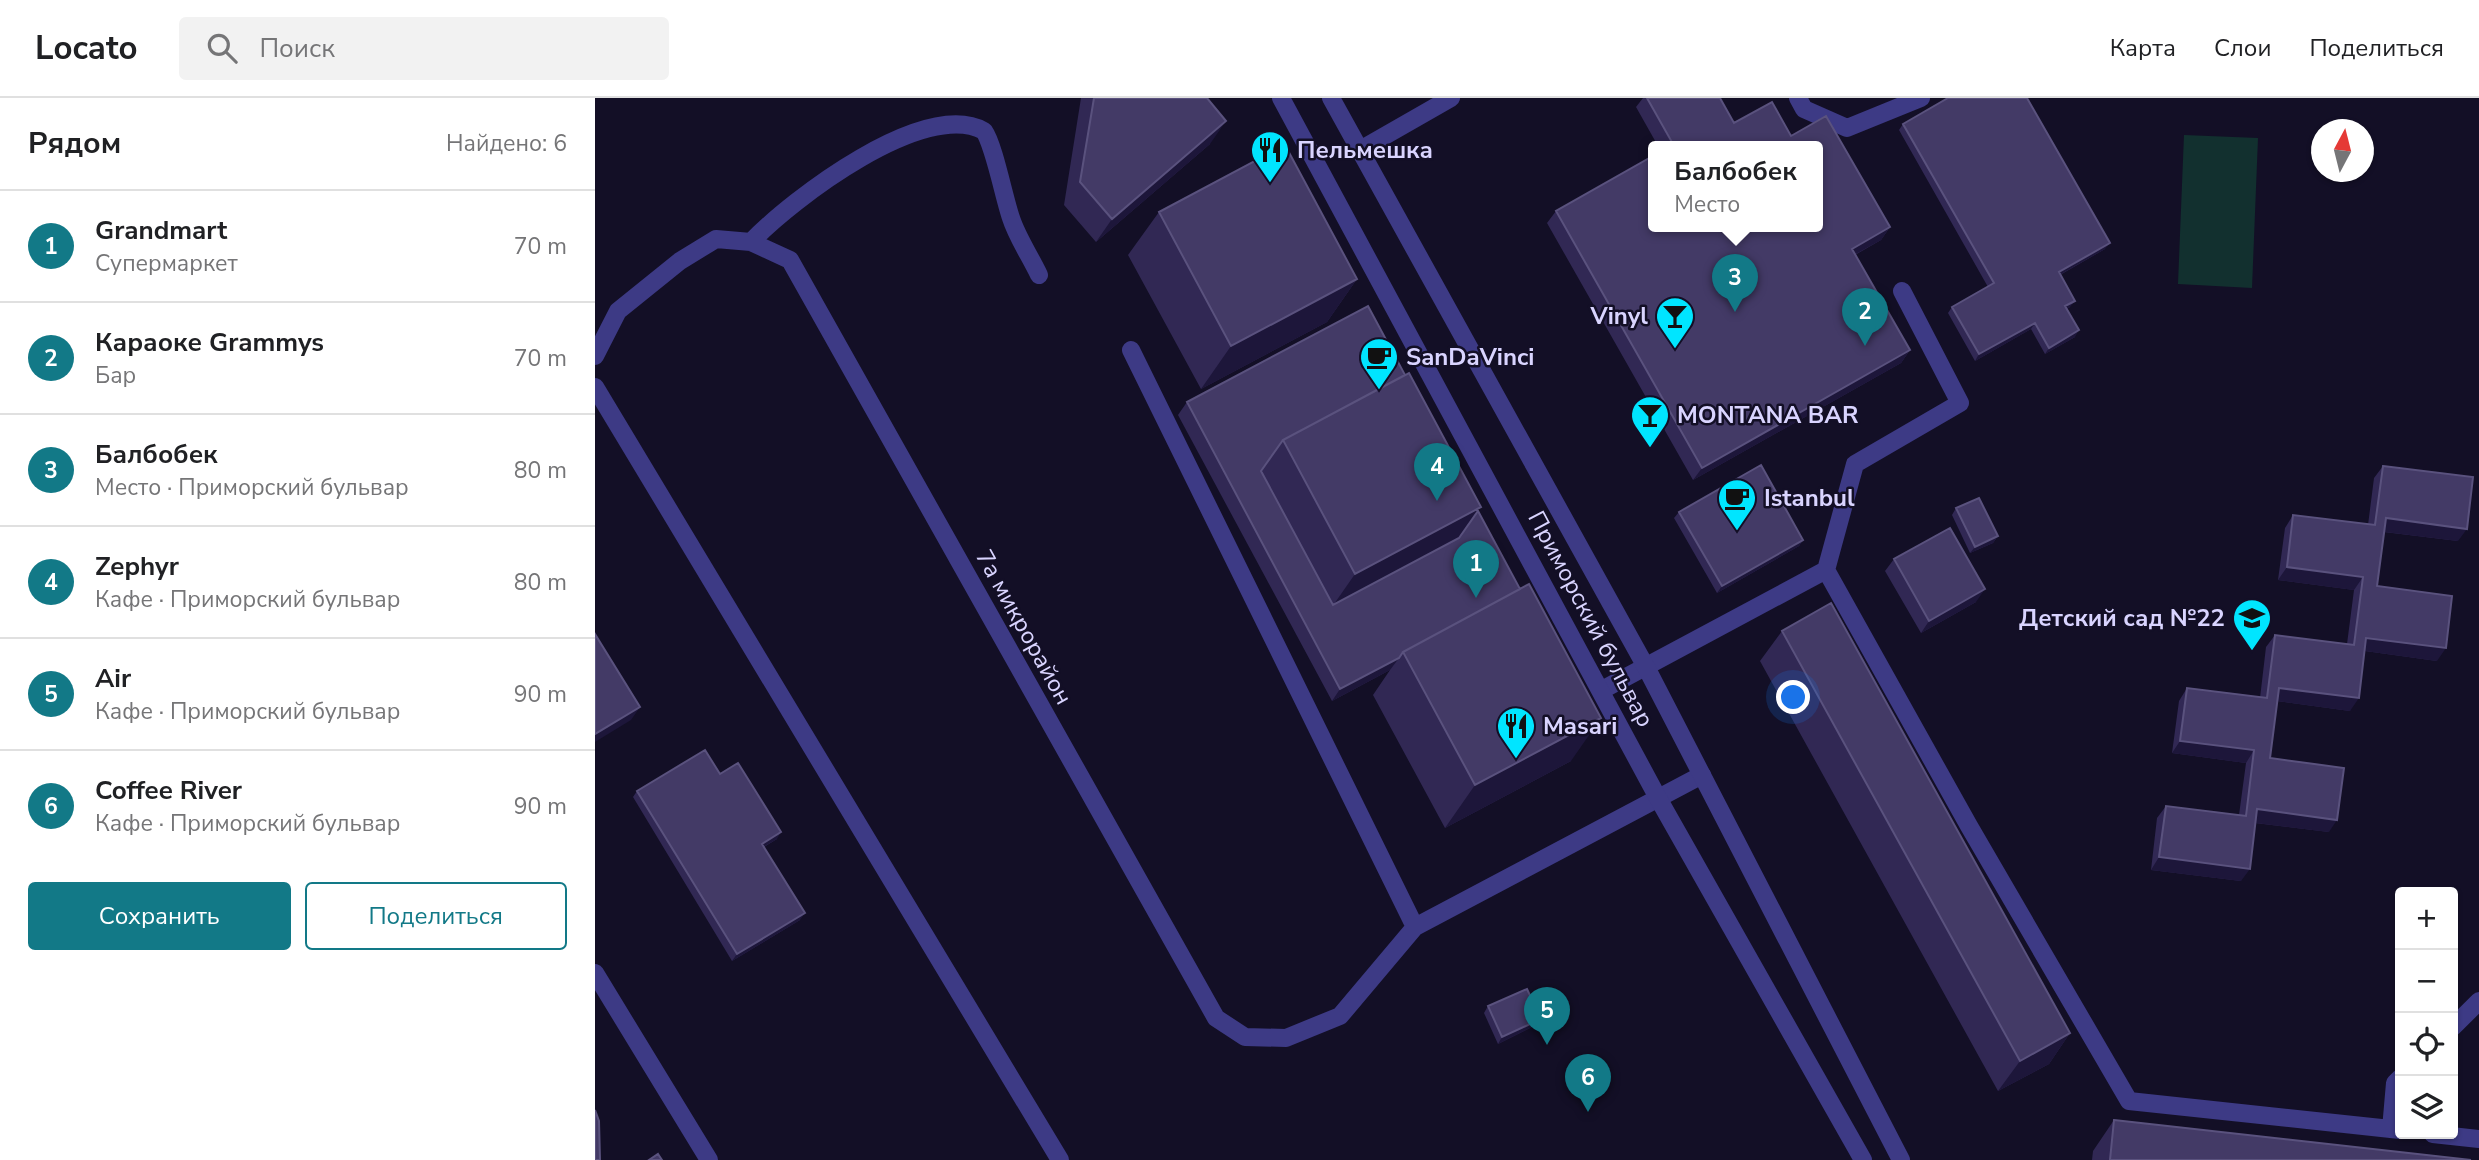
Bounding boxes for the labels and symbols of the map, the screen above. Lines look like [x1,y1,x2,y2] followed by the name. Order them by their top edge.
[2311,119,2374,182] north arrow
[1249,129,1291,184] restaurant icon: Пельмешка
[1297,134,1433,166] place label: Пельмешка
[1712,254,1758,312] pin: 3
[1842,288,1888,346] pin: 2
[1654,295,1696,350] bar icon: Vinyl
[1590,300,1648,332] place label: Vinyl
[1358,336,1400,391] cafe icon: SanDaVinci
[1406,341,1534,373] place label: SanDaVinci
[1629,394,1671,449] bar icon: MONTANA BAR
[1677,399,1859,431] place label: MONTANA BAR
[1414,443,1460,501] pin: 4
[1716,477,1758,532] cafe icon: Istanbul
[1764,482,1855,514] place label: Istanbul
[1520,505,1662,733] street label: Приморский бульвар
[1453,540,1499,598] pin: 1
[968,544,1080,710] street label: 7а микрорайон
[2231,597,2273,652] school or university icon: Детский сад №22
[2019,602,2225,634] place label: Детский сад №22
[1776,680,1810,714] your location
[1495,705,1537,760] restaurant icon: Masari
[1543,710,1617,742] place label: Masari
[1524,987,1570,1045] pin: 5
[1565,1054,1611,1112] pin: 6

